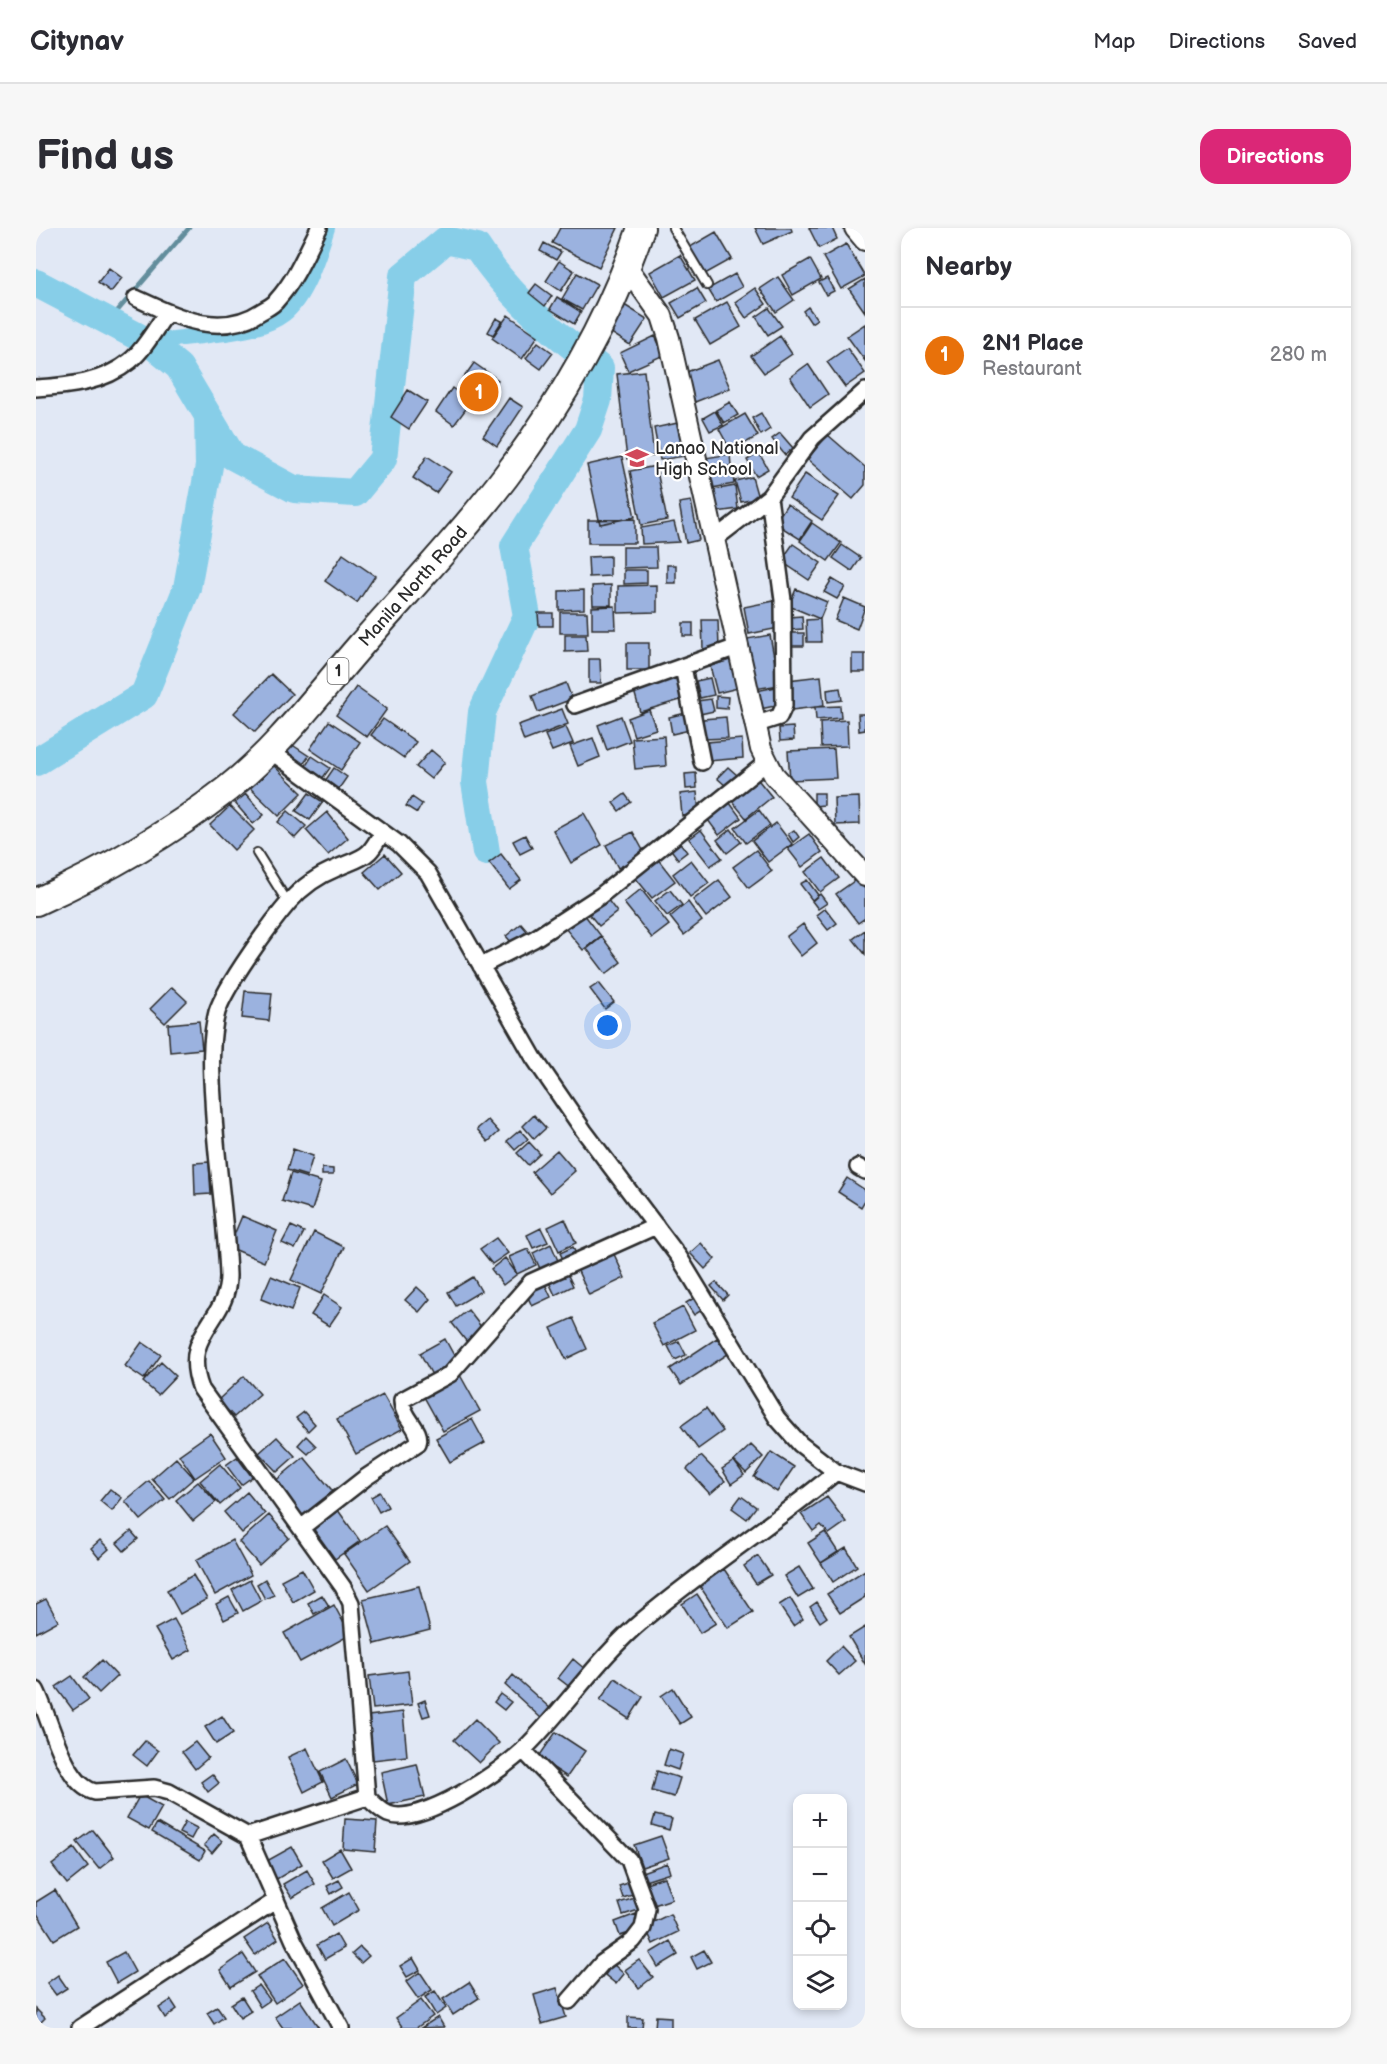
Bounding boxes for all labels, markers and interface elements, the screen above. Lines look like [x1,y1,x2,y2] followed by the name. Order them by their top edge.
[30,25,124,58] text: Citynav
[1093,29,1136,54] text: Map
[1169,29,1265,54] text: Directions
[1298,29,1357,54] text: Saved
[1200,129,1351,184] button: Directions
[36,131,174,182] text: Find us
[925,252,1012,283] text: Nearby
[982,330,1084,357] text: 2N1 Place
[940,343,949,367] text: 1
[1270,343,1327,367] text: 280 m
[982,357,1082,381] text: Restaurant
[460,370,498,414] pin: 1
[655,438,778,480] place label: Lanao National High School
[624,445,650,471] school or university icon: Lanao National High School
[354,522,472,651] street label: Manila North Road
[328,658,348,684] road number: 1
[593,1011,622,1040] your location
[793,1794,847,2010] map controls
[793,1794,847,1848] button: +
[793,1848,847,1902] button: −
[793,1902,847,1956] button: locate
[793,1956,847,2010] button: layers

